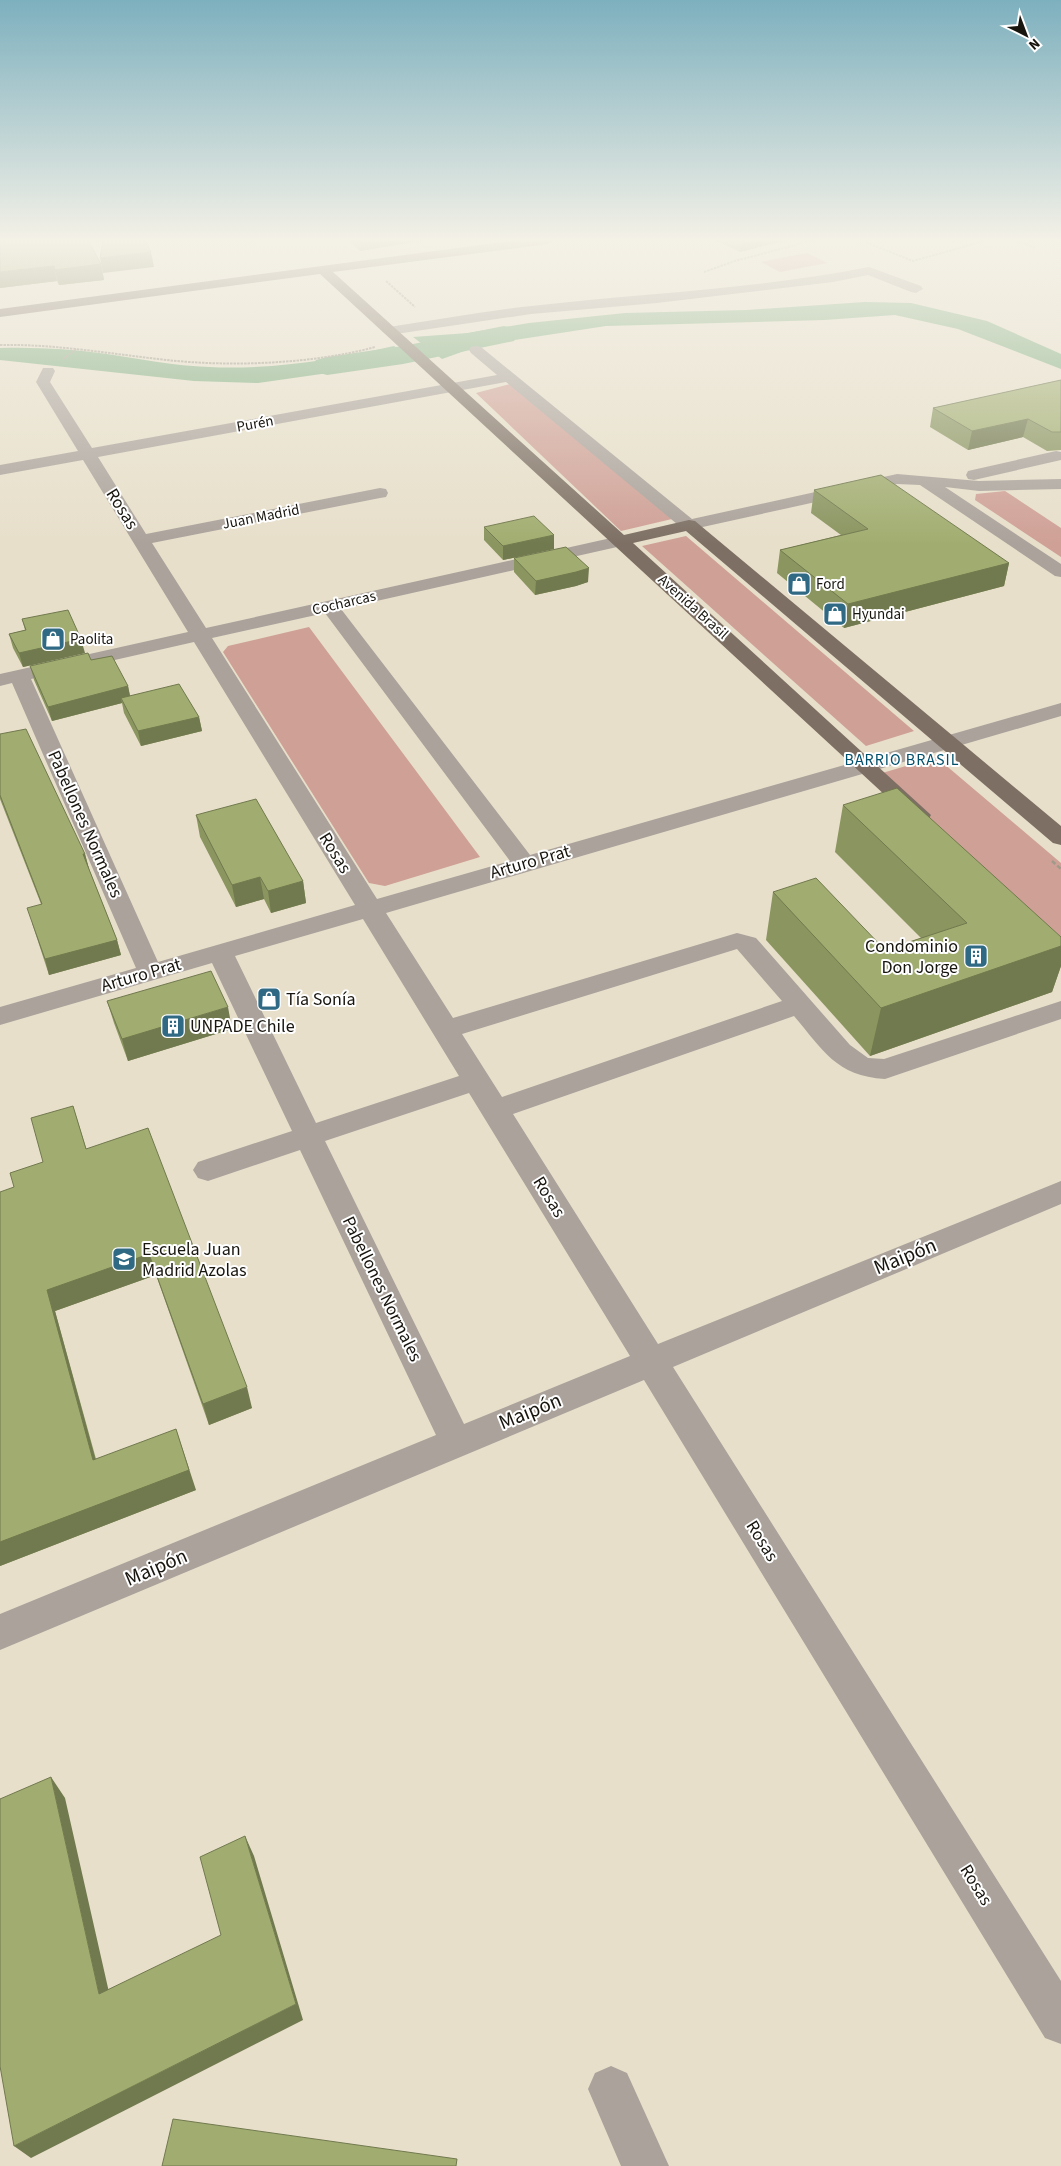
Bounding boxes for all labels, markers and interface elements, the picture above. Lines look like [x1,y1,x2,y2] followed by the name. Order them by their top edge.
[1001,10,1051,60] north arrow
[1024,33,1044,54] text: N
[235,410,275,438] street label: Purén
[100,484,144,534] street label: Rosas
[221,499,301,535] street label: Juan Madrid
[653,570,733,644] street label: Avenida Brasil
[786,571,812,597] shop icon: Ford
[816,574,845,595] place label: Ford
[310,585,378,621] street label: Cocharcas
[822,601,848,627] shop icon: Hyundai
[852,604,905,625] place label: Hyundai
[40,626,66,652] shop icon: Paolita
[70,629,113,650] place label: Paolita
[41,746,129,902] street label: Pabellones Normales
[844,749,960,771] district label: BARRIO BRASIL
[313,828,357,878] street label: Rosas
[487,839,573,885] street label: Arturo Prat
[865,934,958,980] place label: Condominio Don Jorge
[963,943,989,969] building icon: Condominio Don Jorge
[98,952,184,998] street label: Arturo Prat
[256,986,282,1012] shop icon: Tía Sonía
[286,987,355,1012] place label: Tía Sonía
[160,1013,186,1039] building icon: UNPADE Chile
[190,1014,295,1039] place label: UNPADE Chile
[527,1172,571,1222] street label: Rosas
[336,1212,428,1366] street label: Pabellones Normales
[869,1230,941,1282] street label: Maipón
[142,1237,247,1283] place label: Escuela Juan Madrid Azolas
[111,1246,137,1272] school or university icon: Escuela Juan Madrid Azolas
[494,1385,566,1437] street label: Maipón
[740,1516,784,1566] street label: Rosas
[120,1540,192,1594] street label: Maipón
[954,1860,998,1910] street label: Rosas

